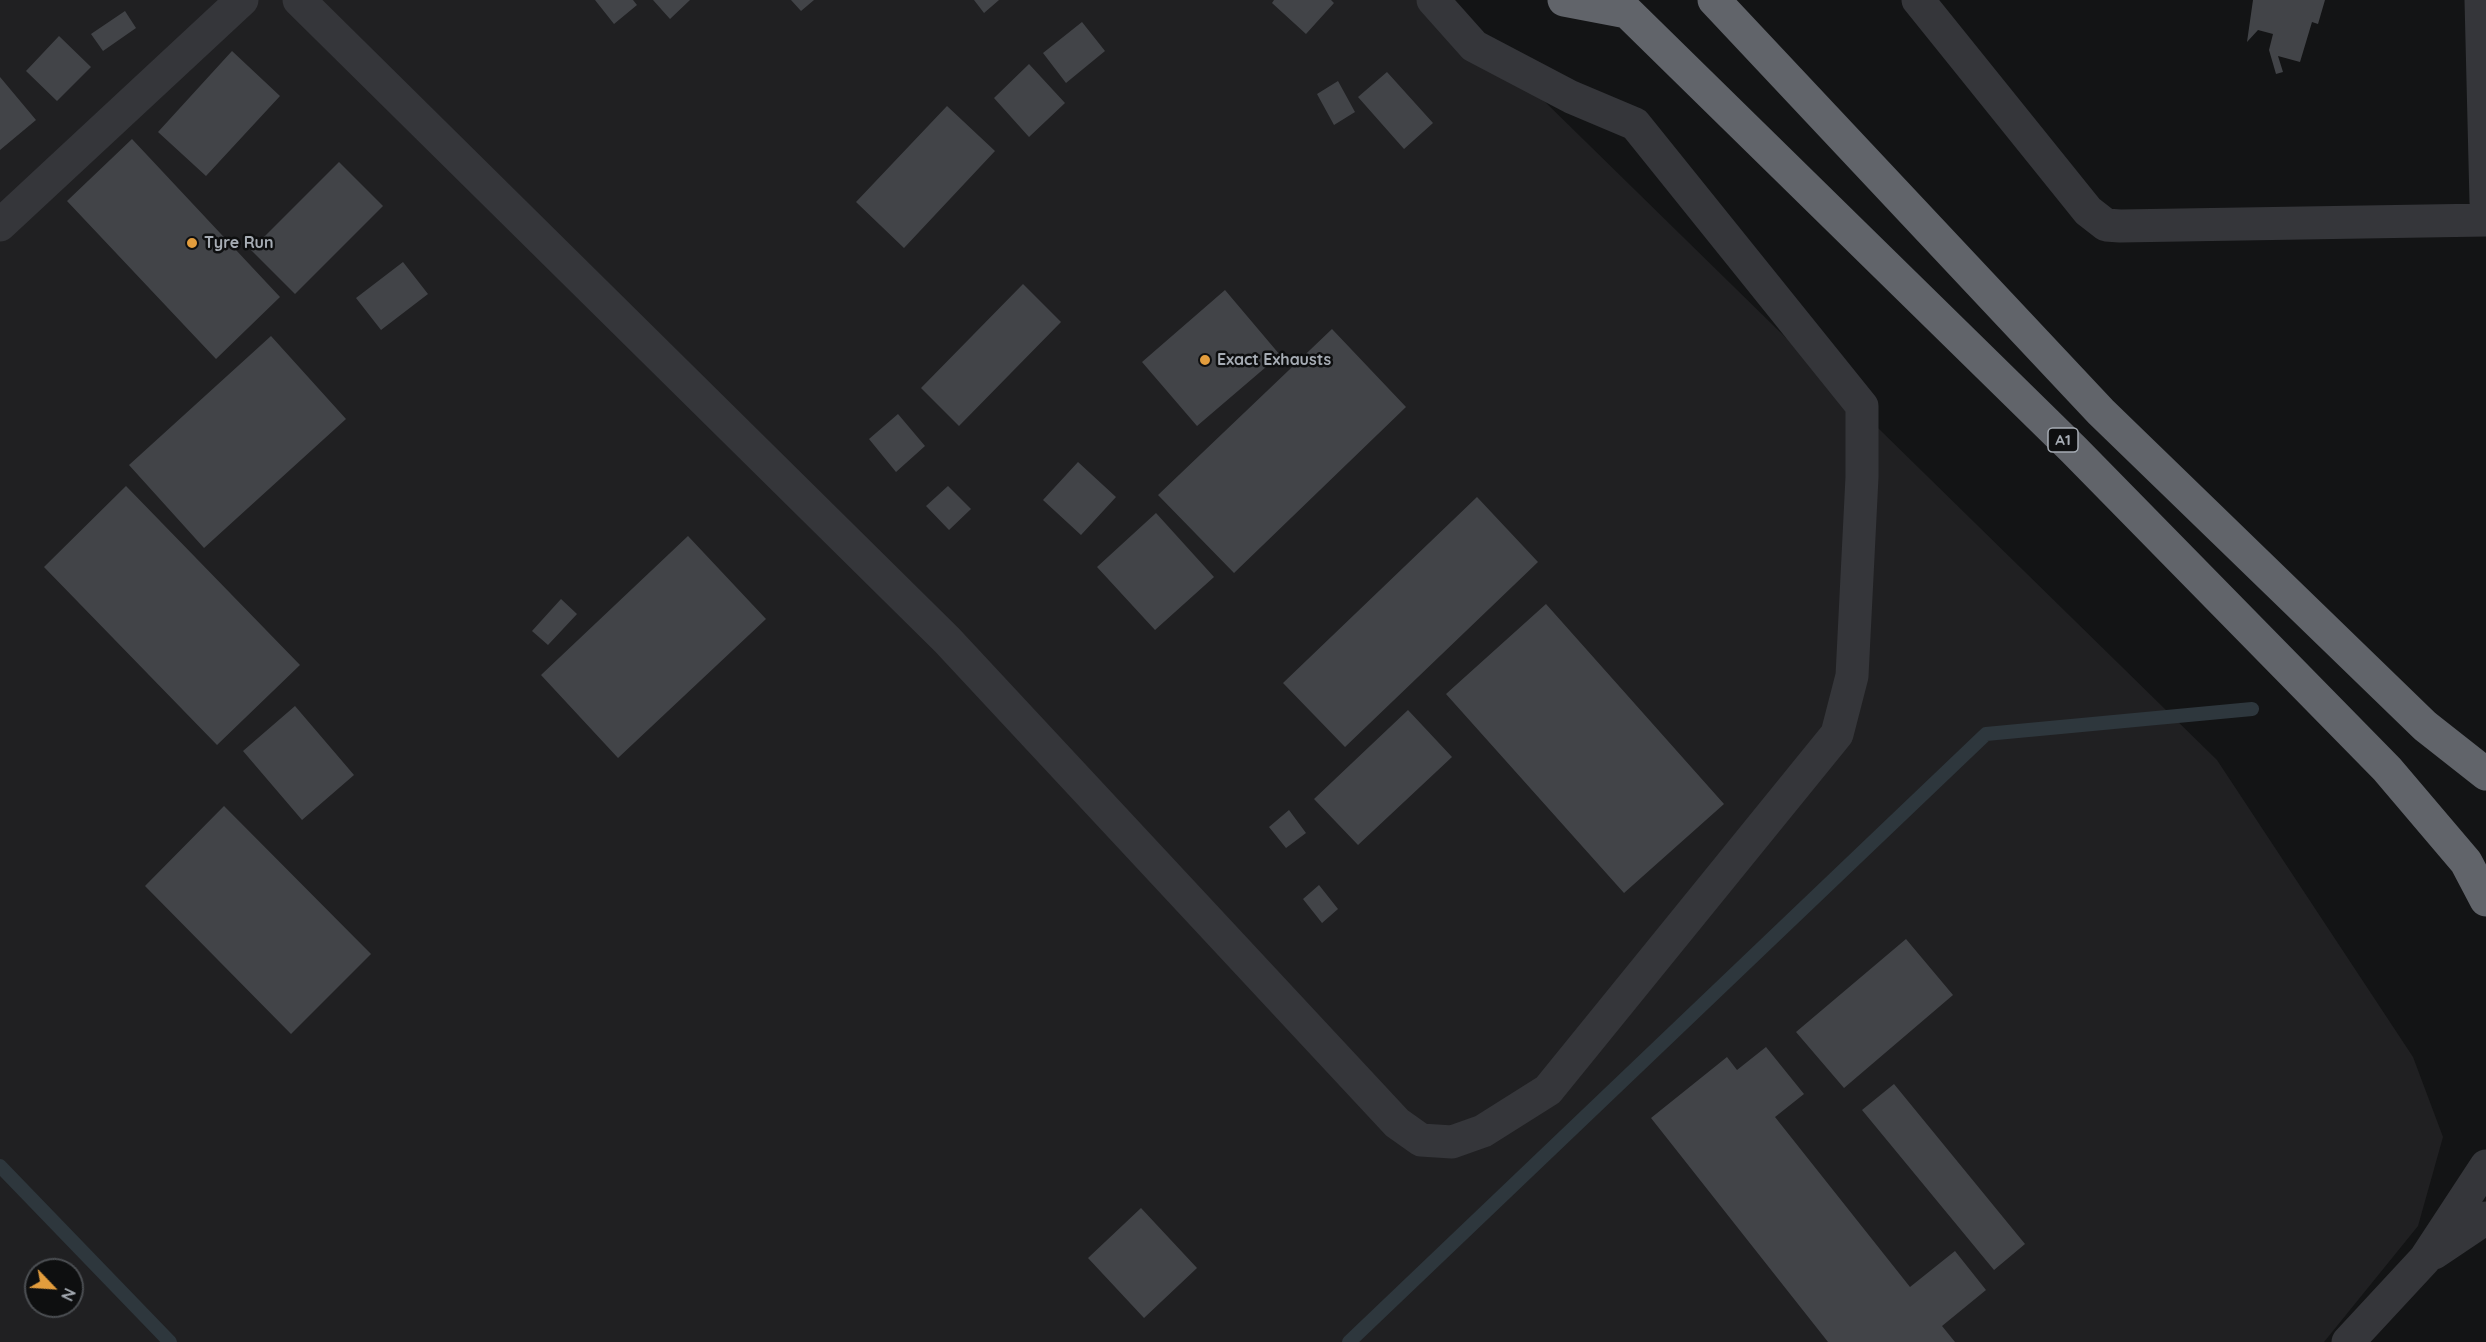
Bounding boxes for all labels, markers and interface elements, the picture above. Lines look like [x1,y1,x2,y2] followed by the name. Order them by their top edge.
[204,233,274,253] place label: Tyre Run
[185,236,199,250] marker: Tyre Run
[1217,350,1331,370] place label: Exact Exhausts
[1198,353,1212,367] marker: Exact Exhausts
[2048,428,2078,452] road number: A1
[24,1258,84,1318] north arrow
[57,1285,80,1304] text: N

